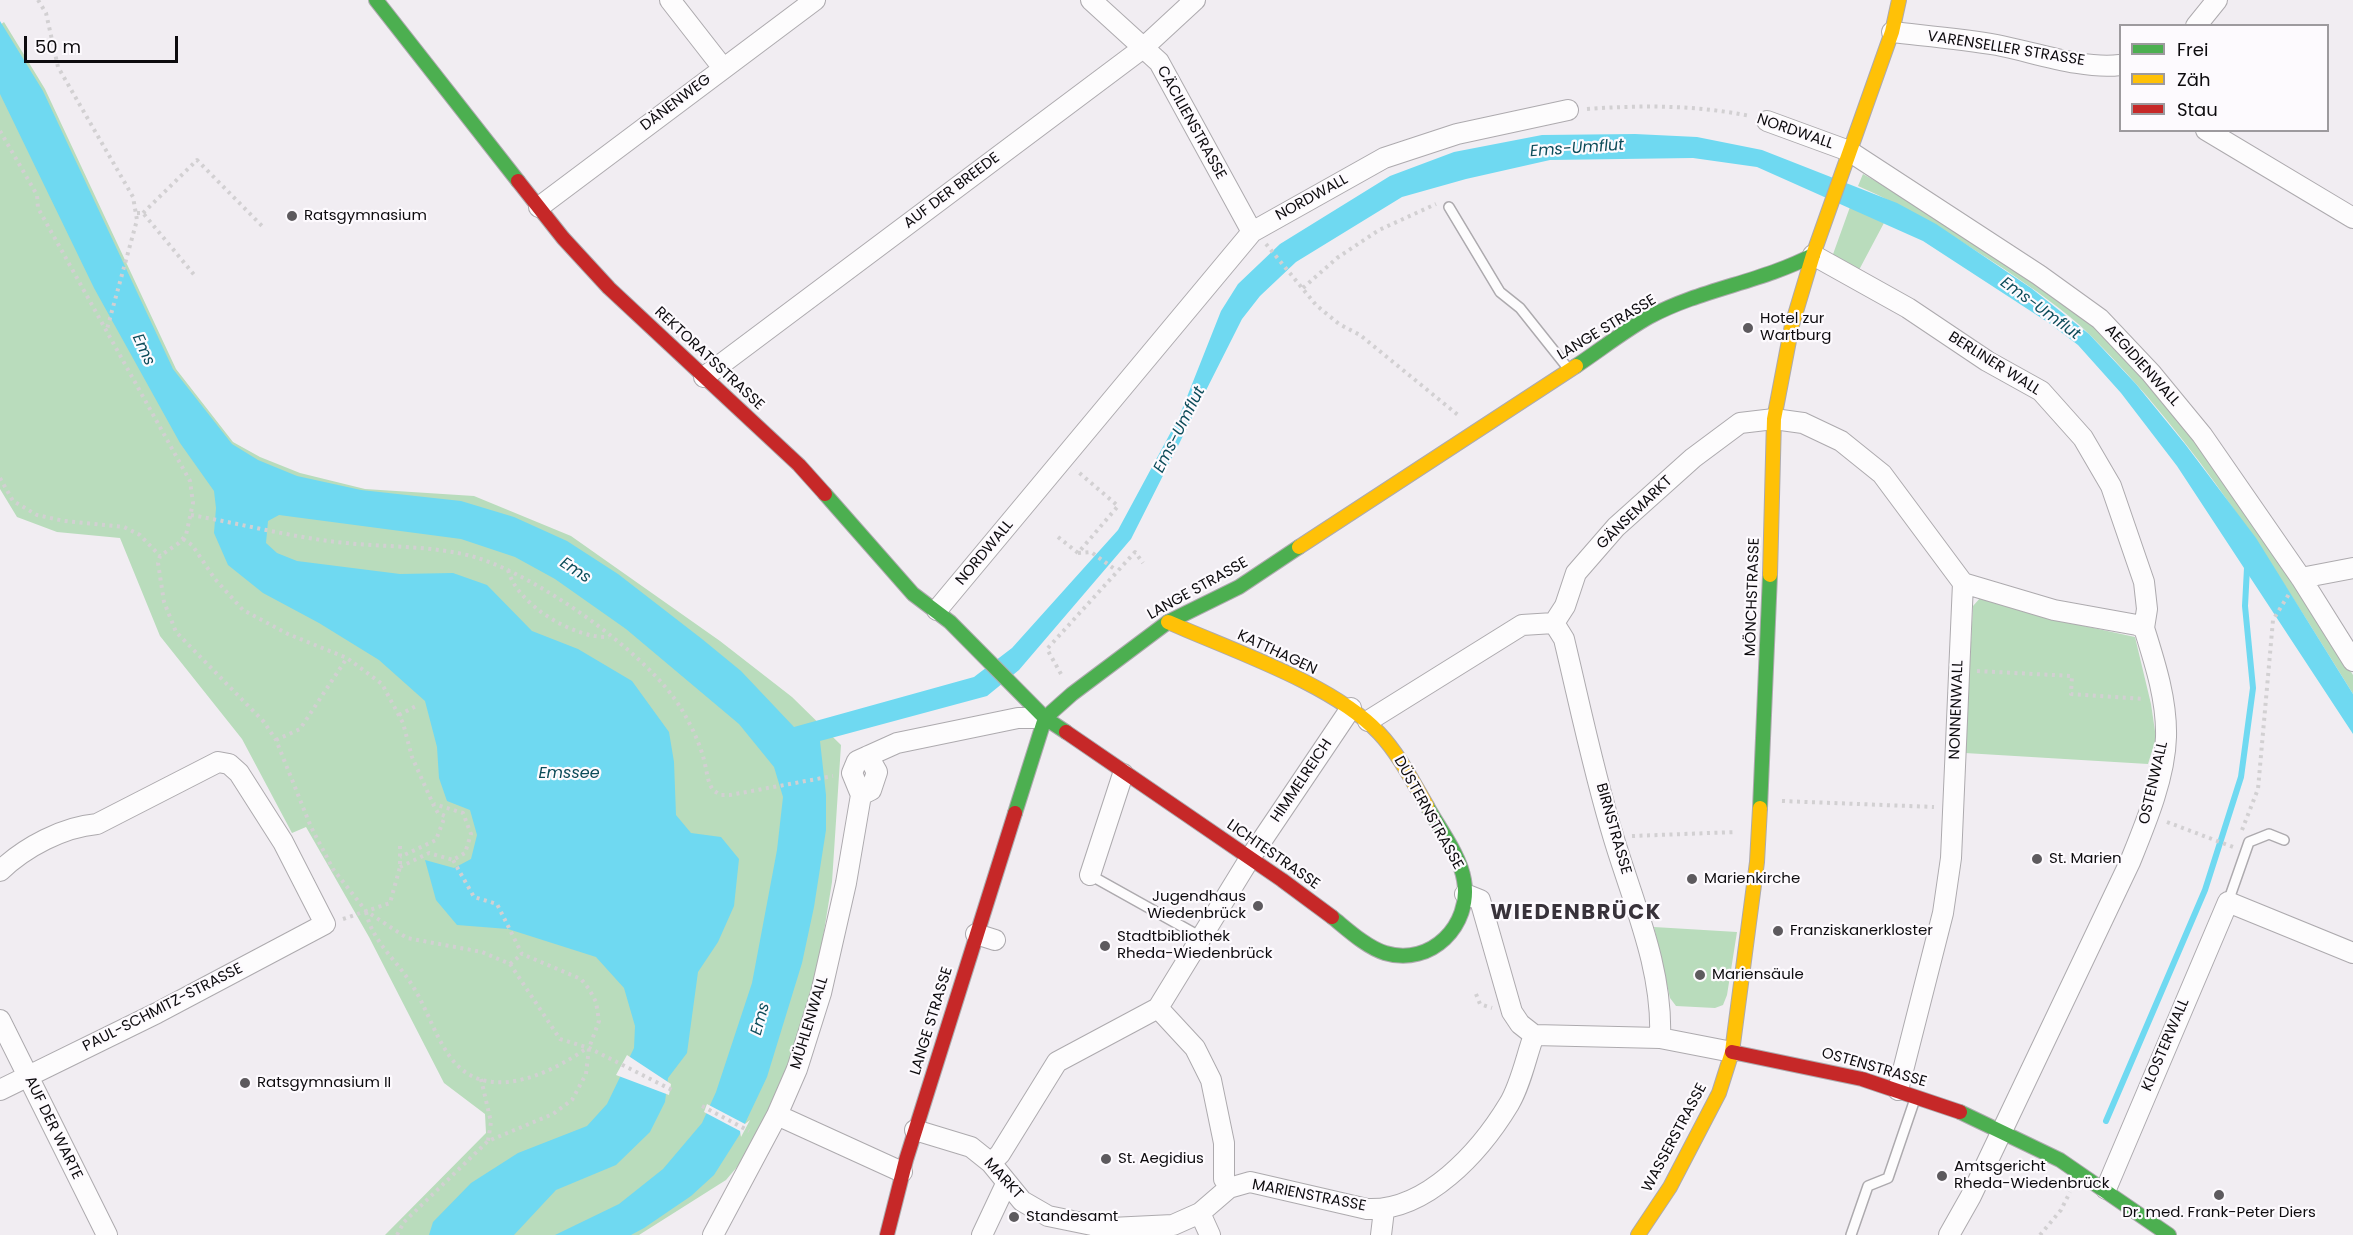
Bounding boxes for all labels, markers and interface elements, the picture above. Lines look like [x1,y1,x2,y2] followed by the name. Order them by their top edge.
[27,24,182,62] scale bar
[2119,24,2329,132] legend
[1926,28,2086,70] street label: VARENSELLER STRASSE
[35,34,81,59] text: 50 m
[2177,37,2208,62] text: Frei
[1152,63,1230,183] street label: CÄCILIENSTRASSE
[2177,67,2210,92] text: Zäh
[637,71,715,135] street label: DÄNENWEG
[2177,97,2218,122] text: Stau
[1754,111,1836,153] street label: NORDWALL
[1529,136,1625,162] water label: Ems-Umflut
[901,149,1003,233] street label: AUF DER BREEDE
[1273,171,1351,225] street label: NORDWALL
[304,207,427,225] place label: Ratsgymnasium
[285,209,299,223] marker: Ratsgymnasium
[1996,273,2084,345] water label: Ems-Umflut
[1554,291,1660,365] street label: LANGE STRASSE
[650,304,768,414] street label: REKTORATSSTRASSE
[1760,310,1831,345] place label: Hotel zur Wartburg
[1741,321,1755,335] marker: Hotel zur Wartburg
[2101,322,2183,410] street label: AEGIDIENWALL
[1945,328,2043,400] street label: BERLINER WALL
[127,331,159,369] water label: Ems
[1150,384,1210,476] water label: Ems-Umflut
[1593,472,1677,554] street label: GÄNSEMARKT
[952,517,1018,589] street label: NORDWALL
[1742,537,1764,657] street label: MÖNCHSTRASSE
[556,554,594,588] water label: Ems
[1145,554,1251,624] street label: LANGE STRASSE
[1234,627,1320,679] street label: KATTHAGEN
[1946,660,1968,760] street label: NONNENWALL
[1268,736,1336,826] street label: HIMMELREICH
[2136,740,2172,826] street label: OSTENWALL
[1389,753,1467,873] street label: DÜSTERNSTRASSE
[538,764,600,784] water label: Emssee
[1591,781,1635,877] street label: BIRNSTRASSE
[1223,816,1323,894] street label: LICHTESTRASSE
[2049,850,2122,868] place label: St. Marien
[2030,852,2044,866] marker: St. Marien
[1704,870,1800,888] place label: Marienkirche
[1685,872,1699,886] marker: Marienkirche
[1147,888,1246,923] place label: Jugendhaus Wiedenbrück
[1251,899,1265,913] marker: Jugendhaus Wiedenbrück
[1490,901,1662,927] district label: WIEDENBRÜCK
[1790,922,1933,940] place label: Franziskanerkloster
[1771,924,1785,938] marker: Franziskanerkloster
[1117,928,1272,963] place label: Stadtbibliothek Rheda-Wiedenbrück
[1098,939,1112,953] marker: Stadtbibliothek Rheda-Wiedenbrück
[80,960,246,1056] street label: PAUL-SCHMITZ-STRASSE
[907,965,957,1077] street label: LANGE STRASSE
[1712,966,1804,984] place label: Mariensäule
[1693,968,1707,982] marker: Mariensäule
[787,975,833,1071] street label: MÜHLENWALL
[2138,996,2194,1094] street label: KLOSTERWALL
[747,1001,775,1037] water label: Ems
[1819,1044,1929,1092] street label: OSTENSTRASSE
[20,1073,86,1183] street label: AUF DER WARTE
[257,1074,391,1092] place label: Ratsgymnasium II
[238,1076,252,1090] marker: Ratsgymnasium II
[1639,1081,1711,1195] street label: WASSERSTRASSE
[1118,1150,1204,1168] place label: St. Aegidius
[1099,1152,1113,1166] marker: St. Aegidius
[980,1155,1026,1203] street label: MARKT
[1954,1158,2109,1193] place label: Amtsgericht Rheda-Wiedenbrück
[1935,1169,1949,1183] marker: Amtsgericht Rheda-Wiedenbrück
[1251,1176,1367,1216] street label: MARIENSTRASSE
[2212,1188,2226,1202] marker: Dr. med. Frank-Peter Diers
[2122,1204,2316,1222] place label: Dr. med. Frank-Peter Diers
[1026,1208,1118,1226] place label: Standesamt
[1007,1210,1021,1224] marker: Standesamt

